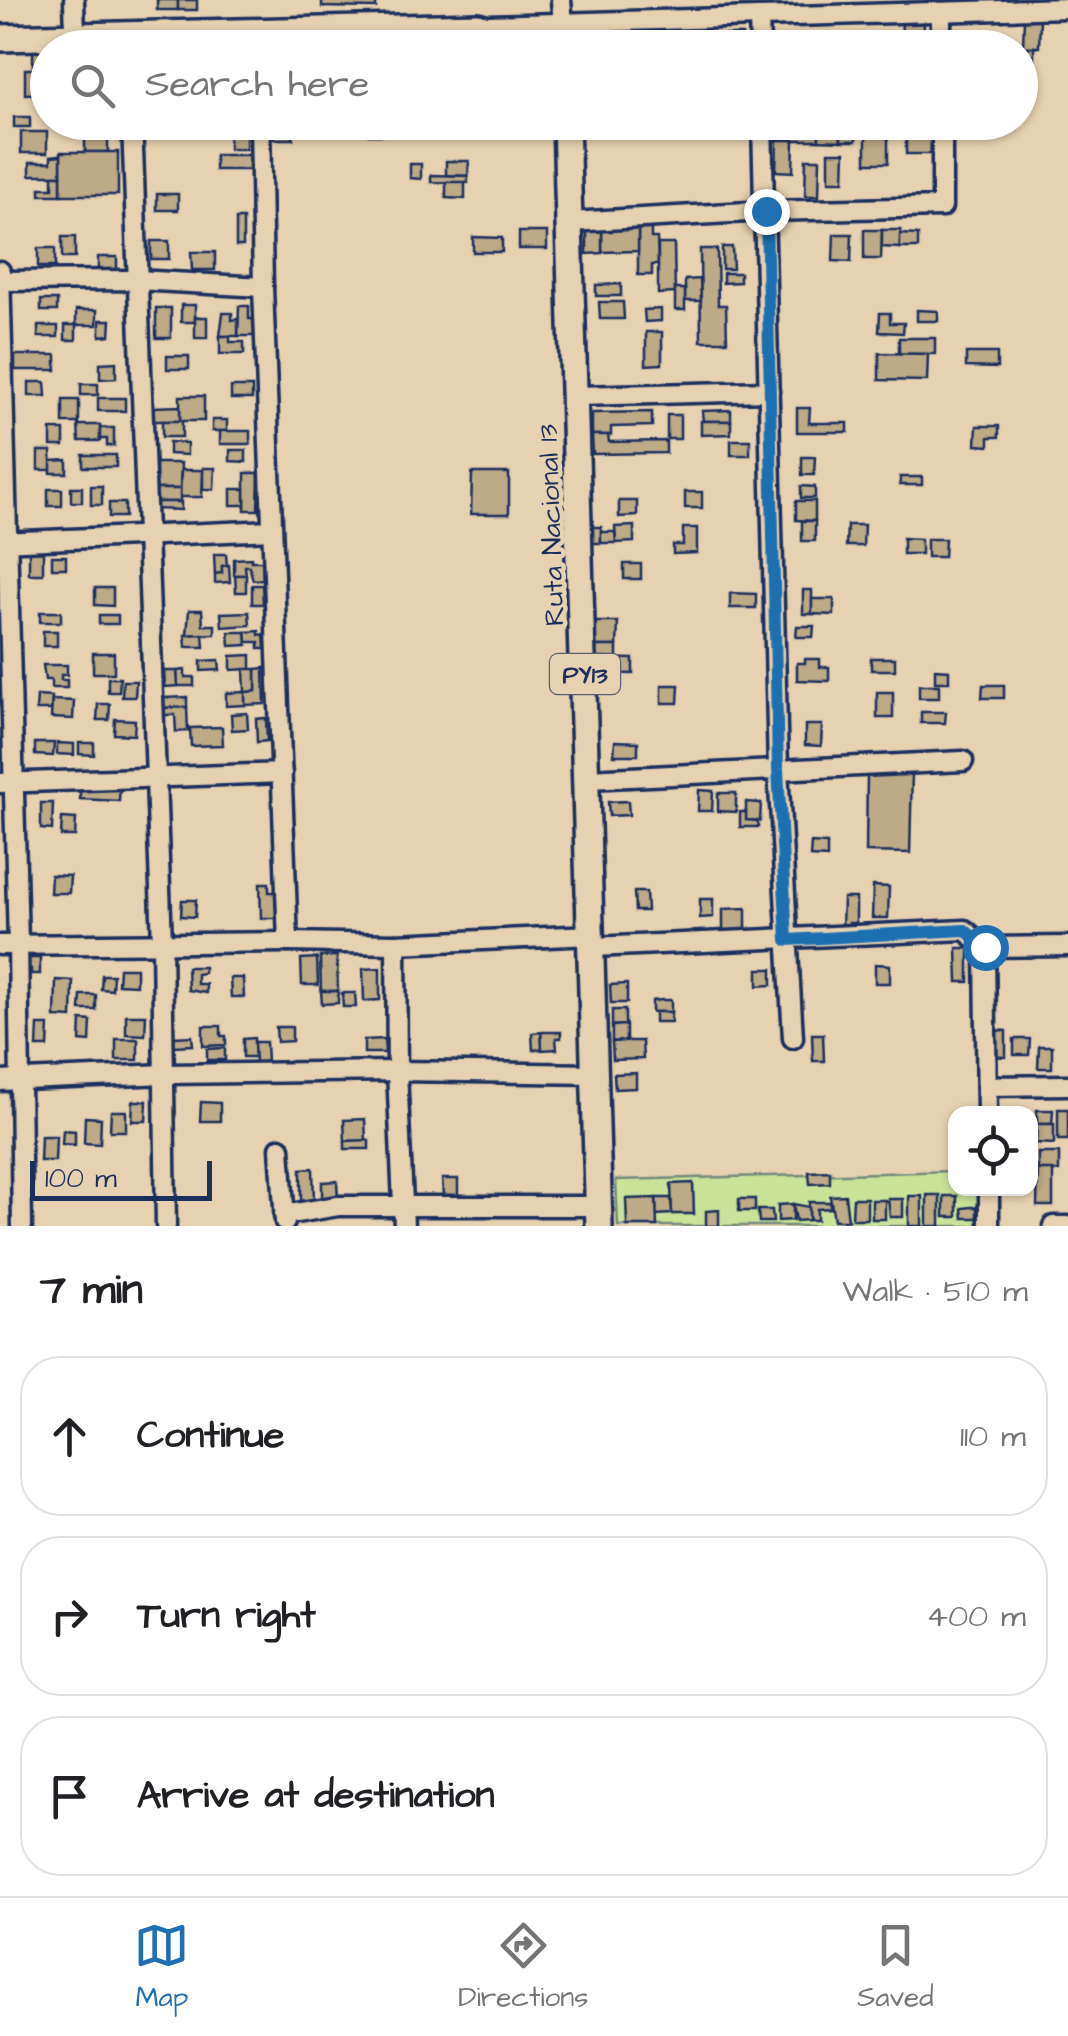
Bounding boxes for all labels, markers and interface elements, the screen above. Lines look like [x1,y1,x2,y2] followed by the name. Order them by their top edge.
[30,30,1038,140] search box
[65,58,120,113] icon: search
[145,59,369,111] text: Search here
[744,189,790,235] route end
[528,423,575,627] street label: Ruta Nacional 13
[550,654,620,694] road number: PY13
[963,925,1009,971] route start
[948,1106,1038,1196] map controls
[948,1106,1038,1196] button: locate
[30,1156,212,1200] scale bar
[45,1159,117,1198] text: 100 m
[40,1262,143,1320] text: 7 min
[842,1269,1028,1314] text: Walk · 510 m
[42,1409,97,1464] icon: ahead
[137,1410,284,1462] text: Continue
[960,1414,1026,1459] text: 110 m
[42,1589,97,1644] icon: right
[137,1590,316,1642] text: Turn right
[926,1594,1026,1639] text: 400 m
[42,1769,97,1824] icon: arrive
[137,1770,494,1822] text: Arrive at destination
[134,1918,189,2017] tab: Map
[458,1918,588,2017] tab: Directions
[857,1918,934,2017] tab: Saved

